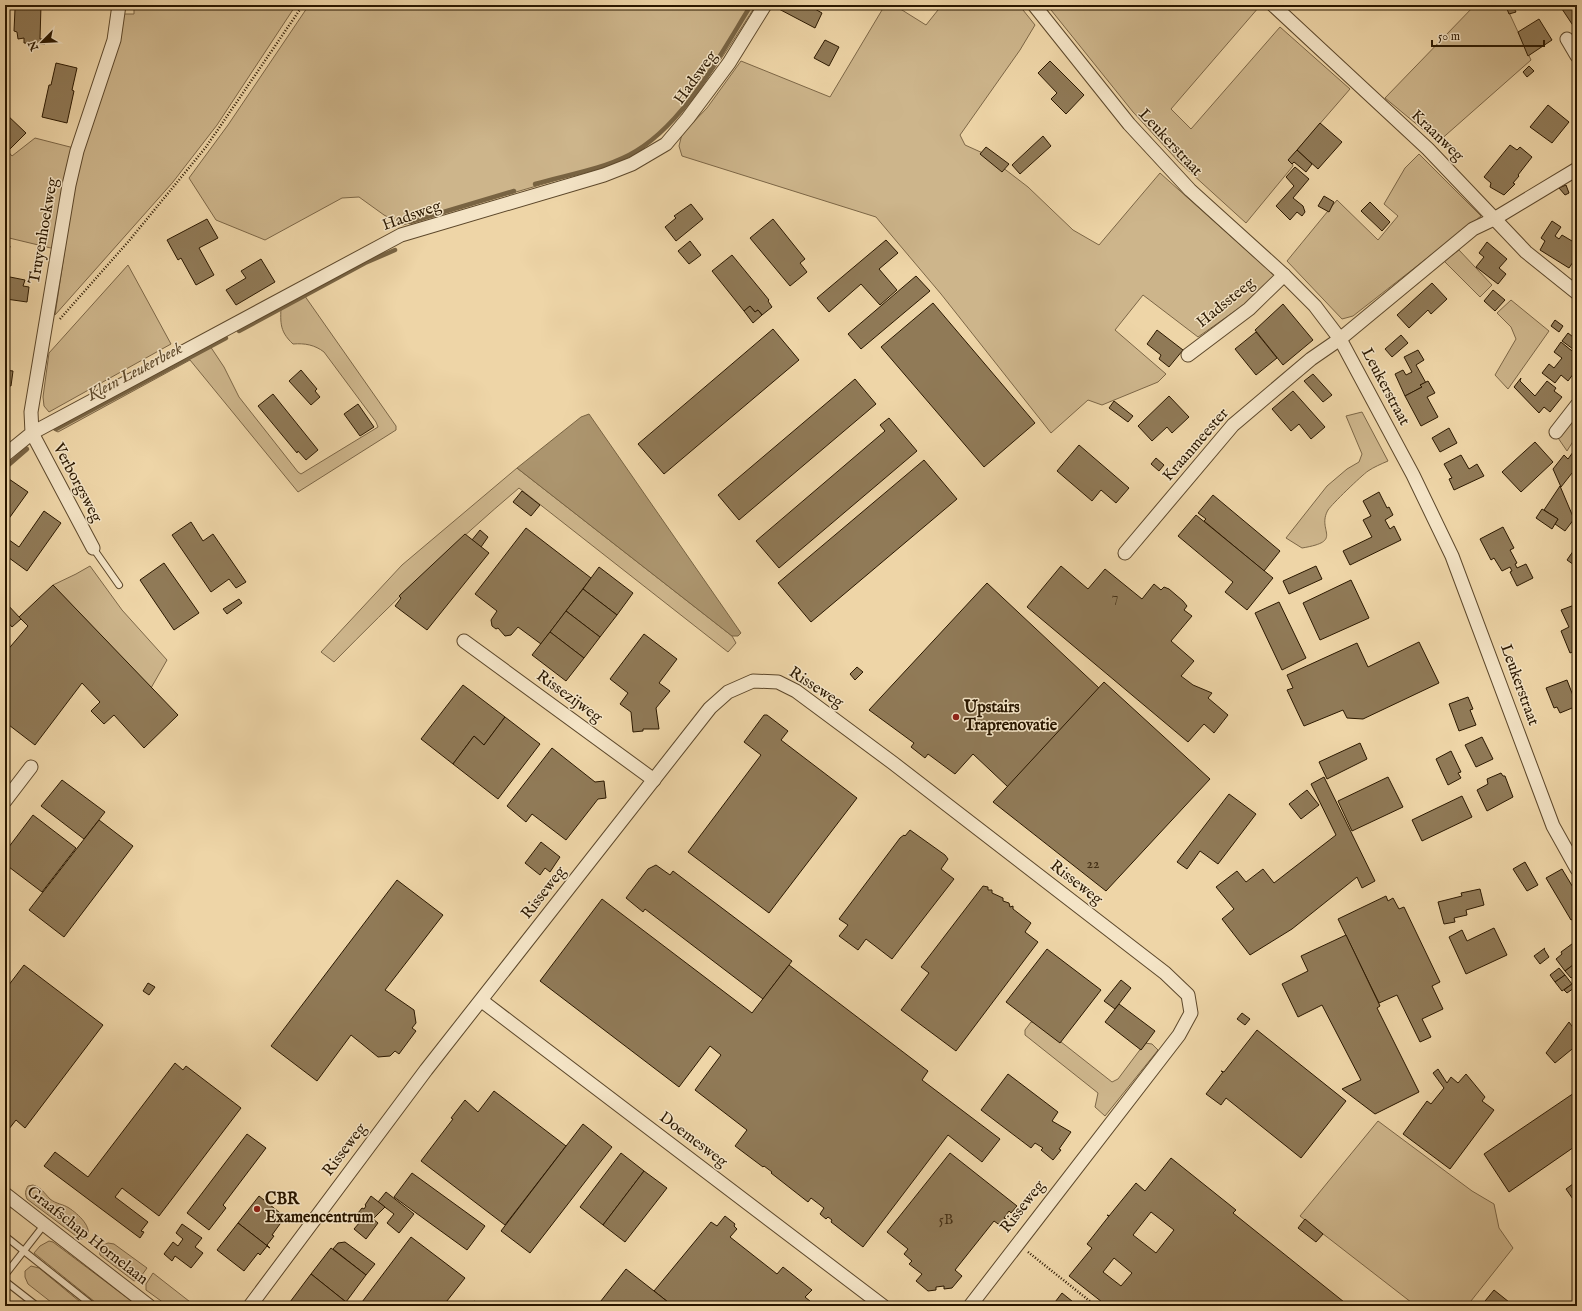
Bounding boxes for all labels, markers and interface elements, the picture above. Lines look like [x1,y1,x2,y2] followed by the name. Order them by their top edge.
[22,22,62,62] north arrow
[1432,22,1544,48] scale bar
[1438,29,1460,44] text: 50 m
[25,38,43,54] text: N
[670,47,722,109] street label: Hadsweg
[1134,105,1207,181] street label: Leukerstraat
[1406,106,1468,166] street label: Kraanweg
[25,176,63,286] street label: Truyenhoekweg
[380,196,445,236] street label: Hadsweg
[1193,273,1259,333] street label: Hadssteeg
[83,338,186,406] water label: Klein Leukerbeek
[1356,345,1414,430] street label: Leukerstraat
[1159,404,1234,486] street label: Kraanmeester
[47,439,106,526] street label: Verborgsweg
[1112,588,1118,606] house number: 7
[1495,642,1543,729] street label: Leukerstraat
[785,663,847,713] street label: Risseweg
[532,666,606,728] street label: Rissezijweg
[963,698,1058,736] place label: Upstairs Traprenovatie
[951,712,961,722] marker: Upstairs Traprenovatie
[1086,855,1100,873] house number: 22
[1046,856,1107,910] street label: Risseweg
[517,862,571,923] street label: Risseweg
[655,1108,731,1172] street label: Doemesweg
[319,1119,372,1181] street label: Risseweg
[996,1176,1050,1237] street label: Risseweg
[22,1182,152,1290] street label: Graafschap Hornelaan
[265,1190,374,1228] place label: CBR Examencentrum
[252,1204,262,1214] marker: CBR Examencentrum
[939,1211,953,1229] house number: 5B

